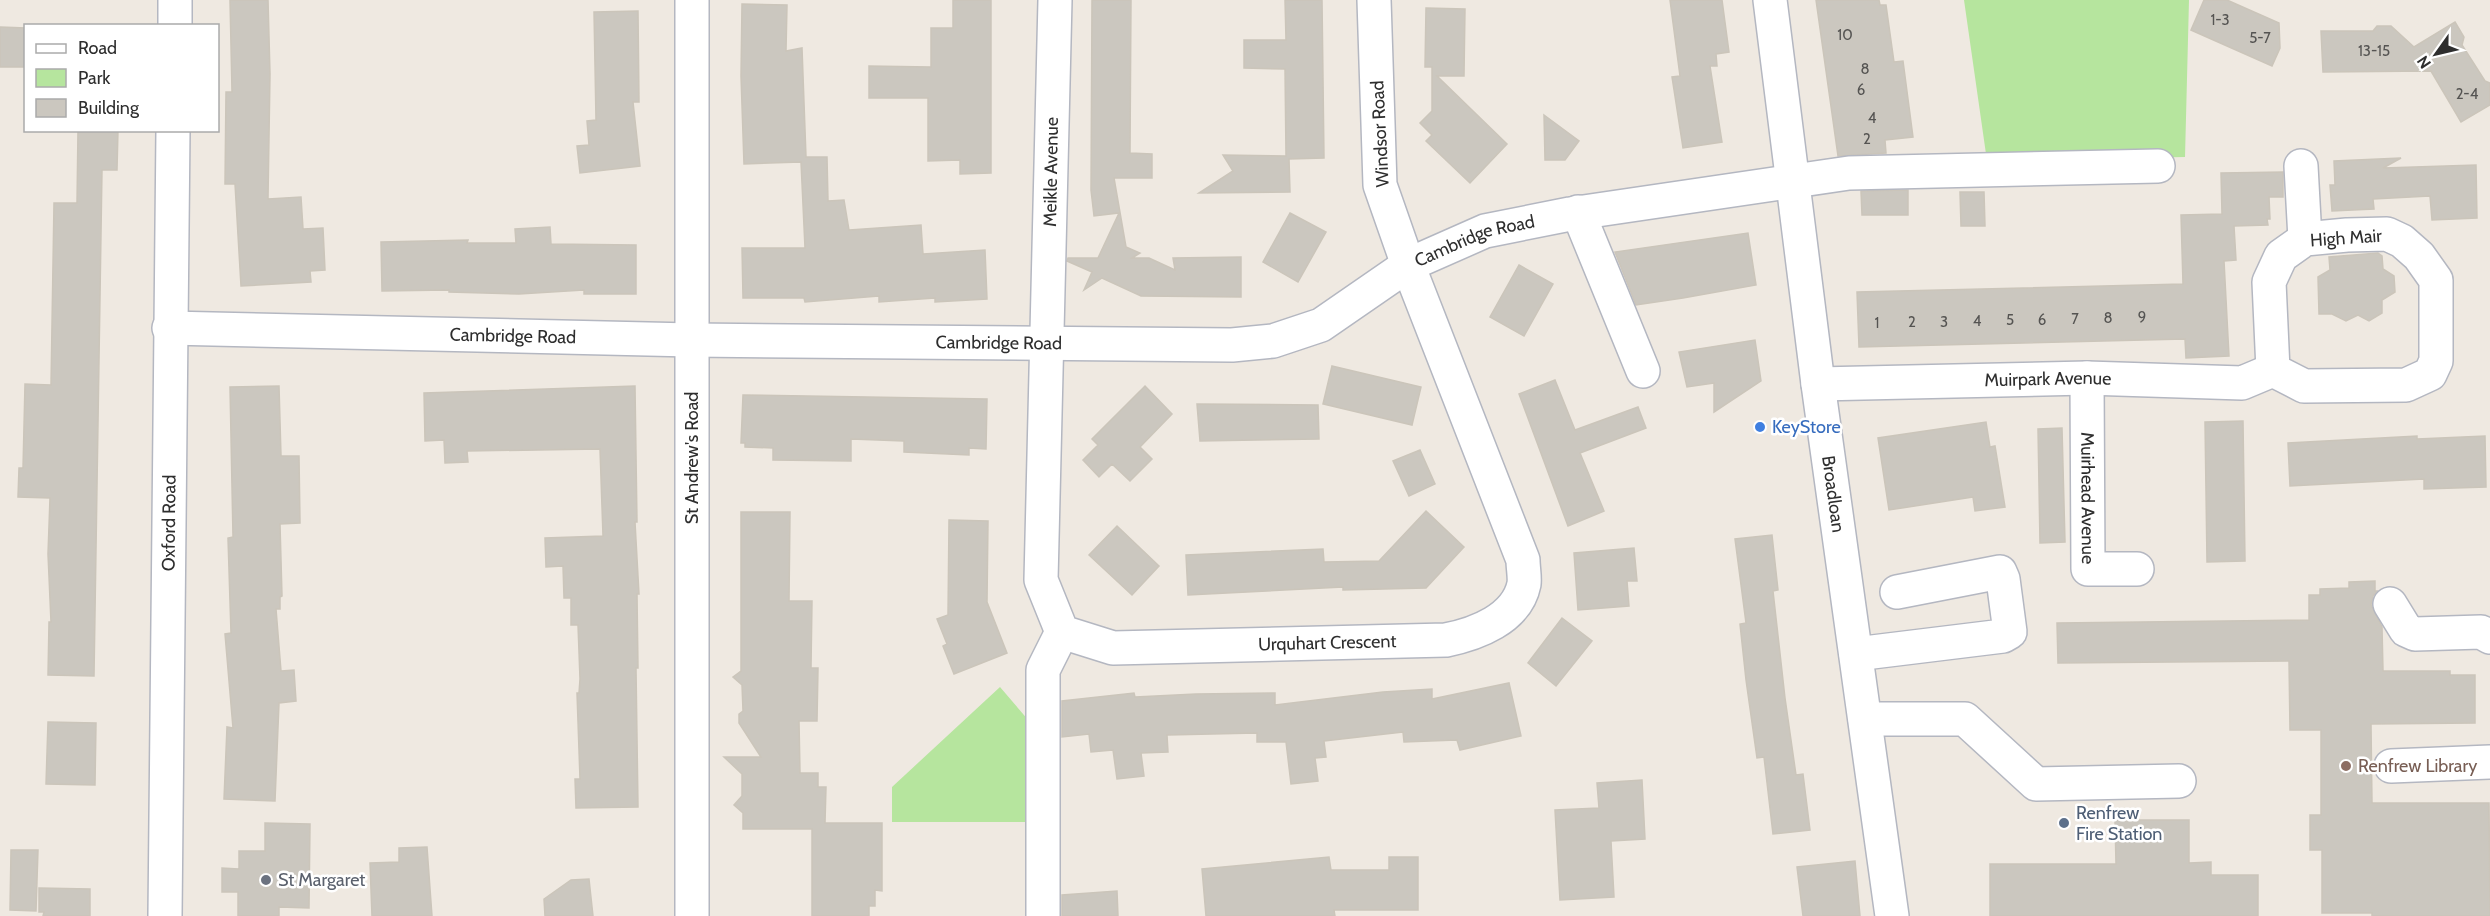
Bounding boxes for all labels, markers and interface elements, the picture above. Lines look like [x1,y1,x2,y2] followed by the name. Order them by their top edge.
[2210,11,2230,29] house number: 1-3
[24,24,219,132] legend
[2406,24,2466,84] north arrow
[1837,26,1853,44] house number: 10
[2249,29,2271,47] house number: 5-7
[78,37,117,59] text: Road
[2358,42,2390,60] house number: 13-15
[2413,52,2435,72] text: N
[1860,60,1870,78] house number: 8
[78,67,111,89] text: Park
[1366,80,1394,188] street label: Windsor Road
[1857,81,1865,99] house number: 6
[2456,85,2479,103] house number: 2-4
[78,97,140,119] text: Building
[1868,109,1877,127] house number: 4
[1039,117,1063,227] street label: Meikle Avenue
[1863,130,1871,148] house number: 2
[1411,210,1537,272] street label: Cambridge Road
[2309,225,2383,251] street label: High Mair
[2138,308,2146,326] house number: 9
[2103,309,2113,327] house number: 8
[2071,310,2079,328] house number: 7
[2006,311,2014,329] house number: 5
[2038,311,2046,329] house number: 6
[1973,312,1982,330] house number: 4
[1908,313,1916,331] house number: 2
[1940,313,1948,331] house number: 3
[1875,314,1879,332] house number: 1
[449,323,576,348] street label: Cambridge Road
[936,331,1062,354] street label: Cambridge Road
[1984,367,2112,391] street label: Muirpark Avenue
[681,392,703,524] street label: St Andrew's Road
[1772,416,1841,438] place label: KeyStore
[1753,420,1767,434] marker: KeyStore
[2076,432,2099,564] street label: Muirhead Avenue
[1817,454,1850,534] street label: Broadloan
[158,475,180,571] street label: Oxford Road
[1258,630,1397,656] street label: Urquhart Crescent
[2358,755,2477,777] place label: Renfrew Library
[2339,759,2353,773] marker: Renfrew Library
[2076,802,2162,845] place label: Renfrew Fire Station
[2057,816,2071,830] marker: Renfrew Fire Station
[278,869,365,891] place label: St Margaret
[259,873,273,887] marker: St Margaret

